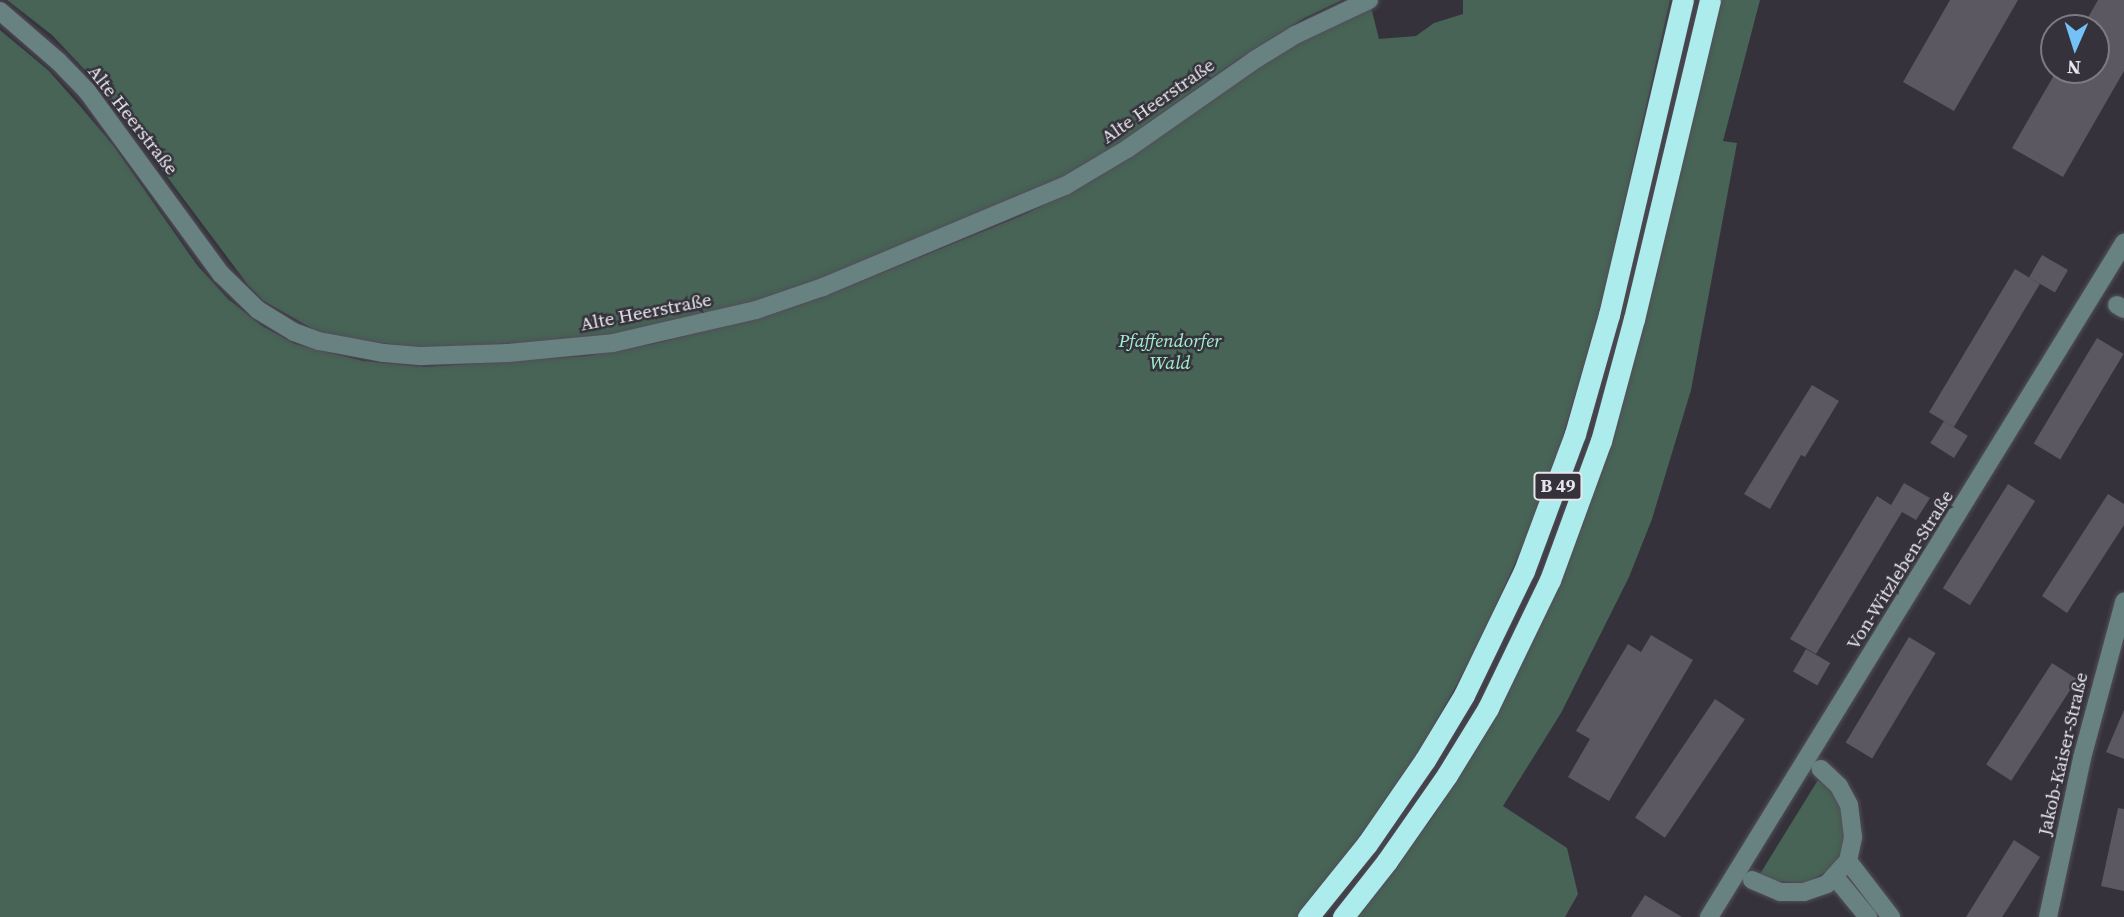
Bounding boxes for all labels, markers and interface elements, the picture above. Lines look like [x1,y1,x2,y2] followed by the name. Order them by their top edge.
[2040,14,2110,84] north arrow
[1097,53,1219,149] street label: Alte Heerstraße
[2066,55,2082,81] text: N
[83,60,183,180] street label: Alte Heerstraße
[578,288,714,336] street label: Alte Heerstraße
[1118,330,1222,374] park label: Pfaffendorfer Wald
[1532,472,1584,500] road number: B 49
[1842,486,1958,654] street label: Von-Witzleben-Straße
[2033,670,2093,838] street label: Jakob-Kaiser-Straße

